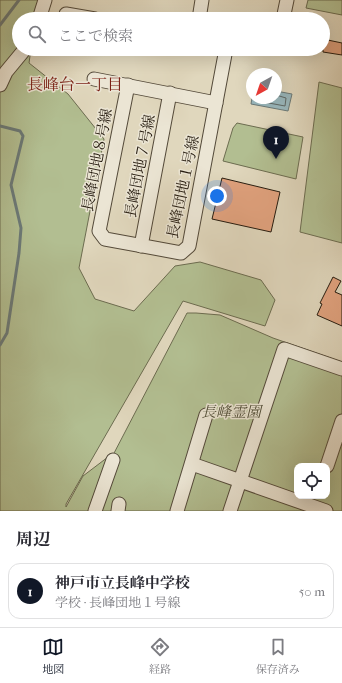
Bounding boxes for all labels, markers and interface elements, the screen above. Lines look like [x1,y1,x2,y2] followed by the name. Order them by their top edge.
[12,12,330,56] search box
[26,23,48,45] icon: search
[58,27,133,45] text: ここで検索
[246,68,282,104] north arrow
[27,75,123,94] district label: 長峰台一丁目
[78,107,116,213] street label: 長峰団地８号線
[121,113,159,219] street label: 長峰団地７号線
[263,126,289,159] pin: 1
[163,134,203,240] street label: 長峰団地１号線
[207,186,227,206] your location
[201,403,264,421] park label: 長峰霊園
[294,463,330,499] map controls
[294,463,330,499] button: locate
[16,529,50,549] text: 周辺
[55,574,190,592] text: 神戸市立長峰中学校
[28,584,32,599] text: 1
[299,584,325,599] text: 50 m
[55,595,180,610] text: 学校 · 長峰団地１号線
[42,636,64,676] tab: 地図
[149,636,171,676] tab: 経路
[256,636,300,676] tab: 保存済み

